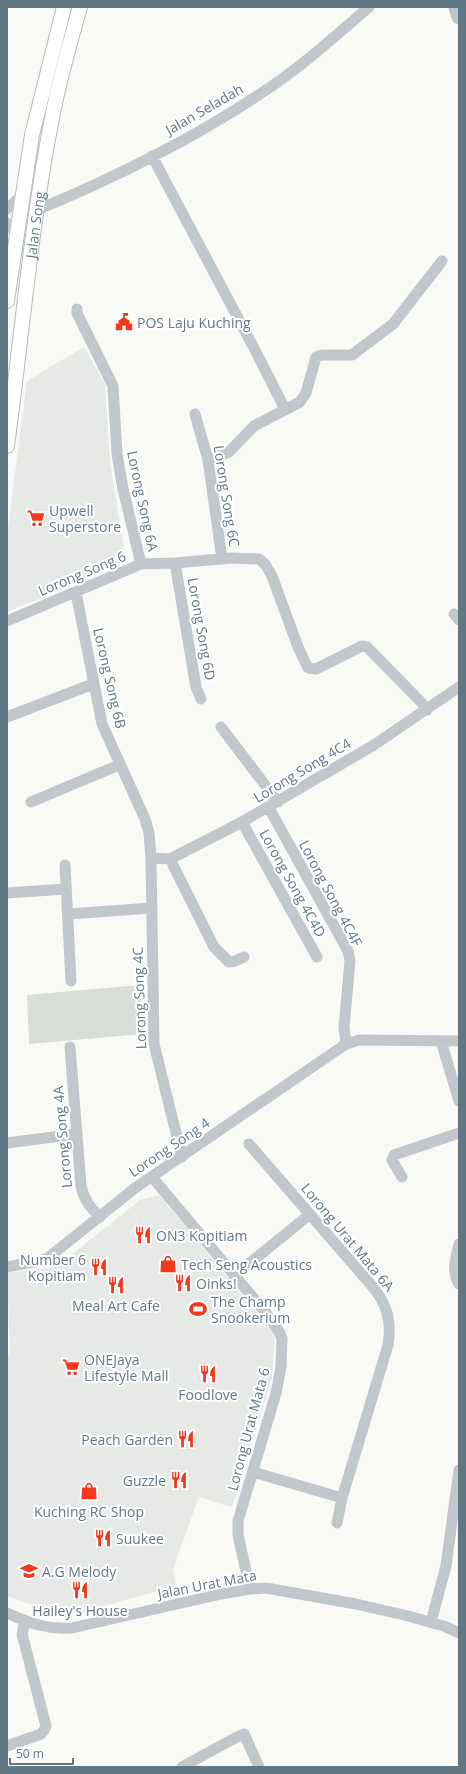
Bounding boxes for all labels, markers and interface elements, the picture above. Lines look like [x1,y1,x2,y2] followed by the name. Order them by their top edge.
[160,79,246,140] street label: Jalan Seladah
[20,190,49,261] street label: Jalan Song
[114,312,134,332] public building icon: POS Laju Kuching
[137,313,251,332] place label: POS Laju Kuching
[210,444,244,548] street label: Lorong Song 6C
[123,449,163,553] street label: Lorong Song 6A
[49,501,121,536] place label: Upwell Superstore
[26,508,46,528] supermarket icon: Upwell Superstore
[35,546,129,600] street label: Lorong Song 6
[184,576,220,682] street label: Lorong Song 6D
[89,626,131,730] street label: Lorong Song 6B
[250,733,354,807] street label: Lorong Song 4C4
[255,826,331,940] street label: Lorong Song 4C4D
[295,837,367,949] street label: Lorong Song 4C4F
[128,946,150,1050] street label: Lorong Song 4C
[48,1085,76,1189] street label: Lorong Song 4A
[125,1113,213,1181] street label: Lorong Song 4
[297,1179,399,1295] street label: Lorong Urat Mata 6A
[133,1225,153,1245] restaurant icon: ON3 Kopitiam
[156,1226,247,1245] place label: ON3 Kopitiam
[20,1250,86,1285] place label: Number 6 Kopitiam
[158,1254,178,1274] shop icon: Tech Seng Acoustics
[181,1255,312,1274] place label: Tech Seng Acoustics
[89,1257,109,1277] restaurant icon: Number 6 Kopitiam
[173,1273,193,1293] restaurant icon: Oinks!
[196,1274,237,1293] place label: Oinks!
[106,1275,126,1295] restaurant icon: Meal Art Cafe
[211,1292,290,1327] place label: The Champ Snookerium
[72,1296,160,1315] place label: Meal Art Cafe
[188,1299,208,1319] sports icon: The Champ Snookerium
[84,1350,169,1385] place label: ONEJaya Lifestyle Mall
[61,1357,81,1377] supermarket icon: ONEJaya Lifestyle Mall
[198,1364,218,1384] restaurant icon: Foodlove
[222,1365,274,1493] street label: Lorong Urat Mata 6
[178,1385,238,1404] place label: Foodlove
[176,1429,196,1449] restaurant icon: Peach Garden
[81,1430,173,1449] place label: Peach Garden
[169,1470,189,1490] restaurant icon: Guzzle
[123,1471,166,1490] place label: Guzzle
[79,1481,99,1501] shop icon: Kuching RC Shop
[34,1502,144,1521] place label: Kuching RC Shop
[93,1528,113,1548] restaurant icon: Suukee
[116,1529,164,1548] place label: Suukee
[19,1561,39,1581] school or university icon: A.G Melody
[42,1562,117,1581] place label: A.G Melody
[154,1565,258,1603] street label: Jalan Urat Mata
[70,1580,90,1600] restaurant icon: Hailey's House
[32,1601,128,1620] place label: Hailey's House
[10,1740,73,1766] scale bar
[16,1745,44,1762] text: 50 m

